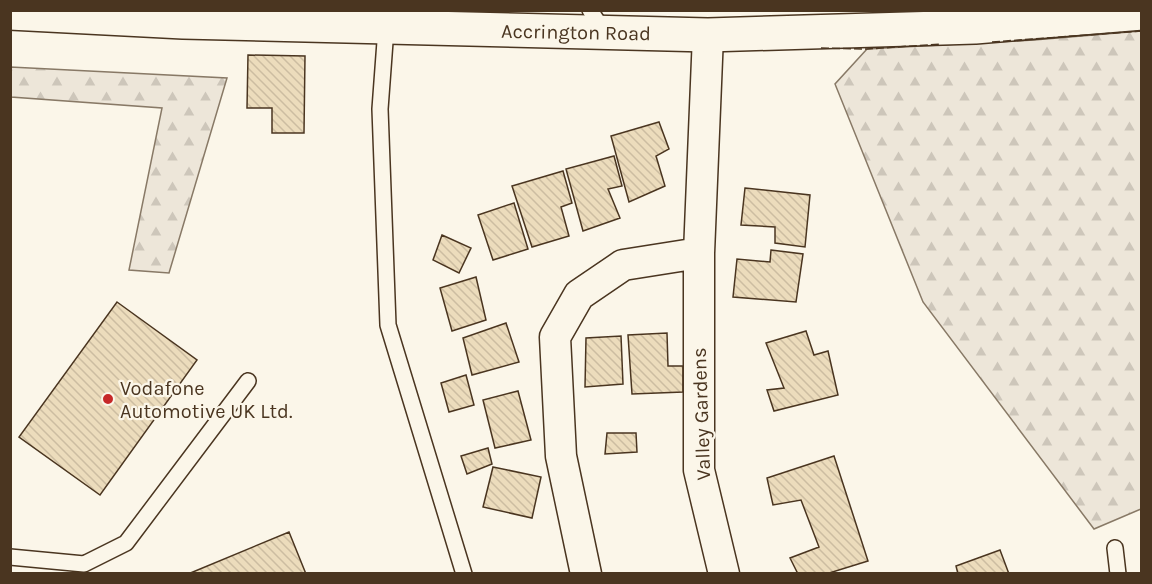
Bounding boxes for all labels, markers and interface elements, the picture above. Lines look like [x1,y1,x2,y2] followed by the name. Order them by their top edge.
[501,20,651,45] street label: Accrington Road
[688,347,715,481] street label: Valley Gardens
[120,377,293,423] place label: Vodafone Automotive UK Ltd.
[101,392,115,406] marker: Vodafone Automotive UK Ltd.

